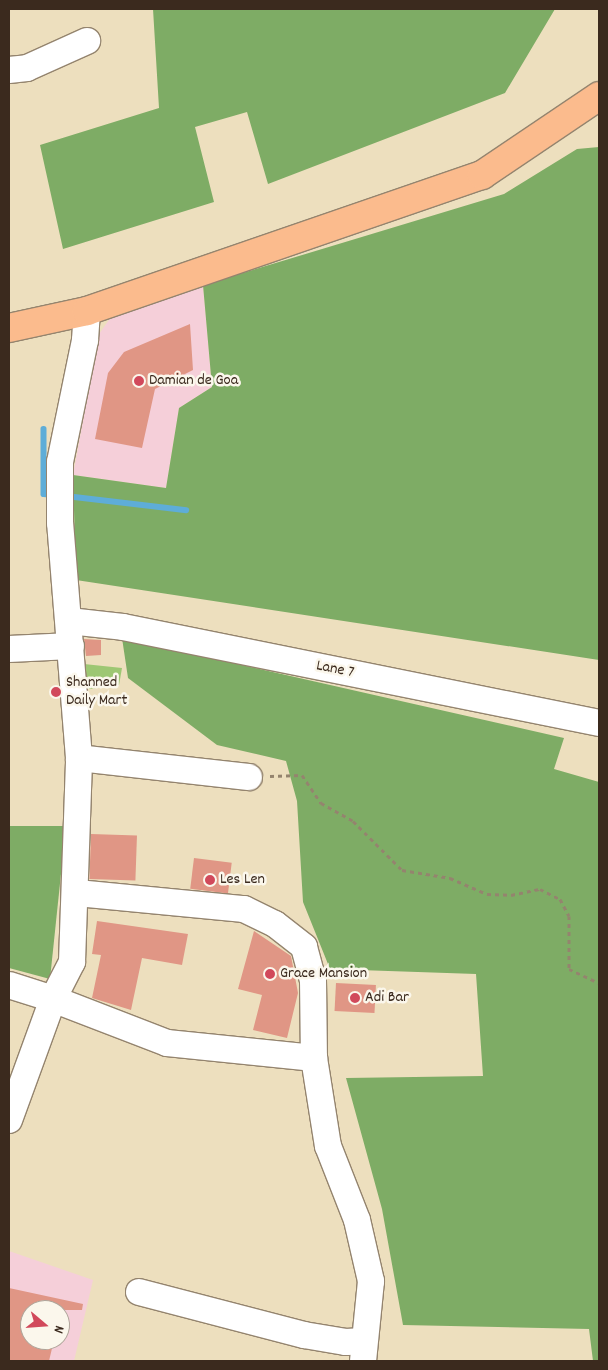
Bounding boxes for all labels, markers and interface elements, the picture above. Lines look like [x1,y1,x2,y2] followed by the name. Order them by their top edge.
[149,371,238,391] place label: Damian de Goa
[133,375,145,387] marker: Damian de Goa
[314,657,356,683] street label: Lane 7
[66,673,127,711] place label: Shanned Daily Mart
[50,686,62,698] marker: Shanned Daily Mart
[220,870,265,890] place label: Les Len
[204,874,216,886] marker: Les Len
[280,964,367,984] place label: Grace Mansion
[264,968,276,980] marker: Grace Mansion
[365,988,409,1008] place label: Adi Bar
[349,992,361,1004] marker: Adi Bar
[20,1300,70,1350] north arrow
[48,1323,69,1336] text: N

